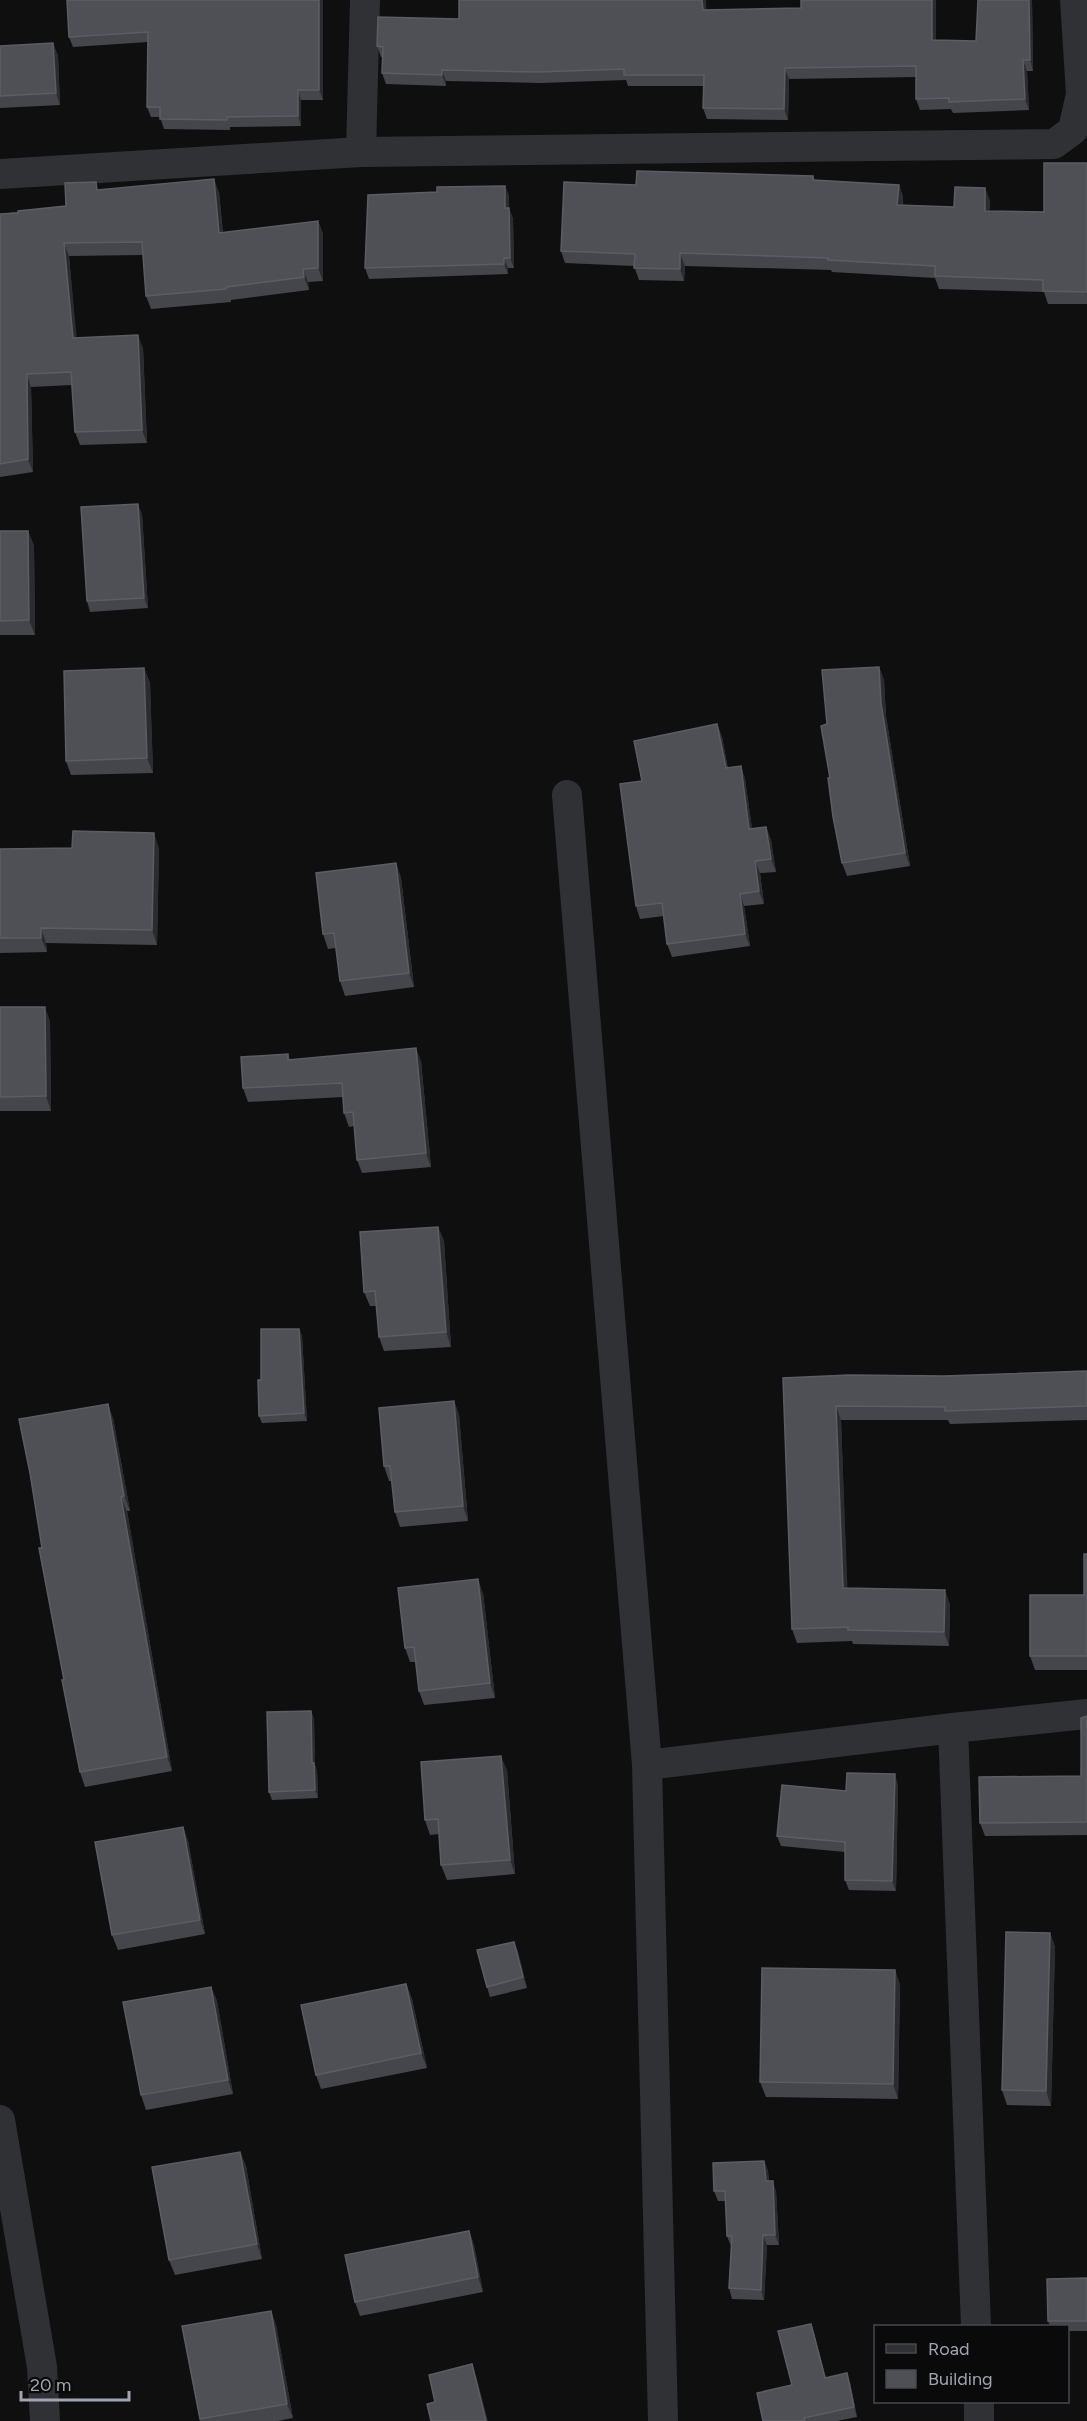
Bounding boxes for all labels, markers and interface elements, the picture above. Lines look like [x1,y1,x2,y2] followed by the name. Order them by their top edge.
[874,2325,1069,2403] legend
[928,2338,969,2360] text: Road
[21,2364,129,2402] scale bar
[928,2368,993,2390] text: Building
[30,2374,71,2396] text: 20 m

